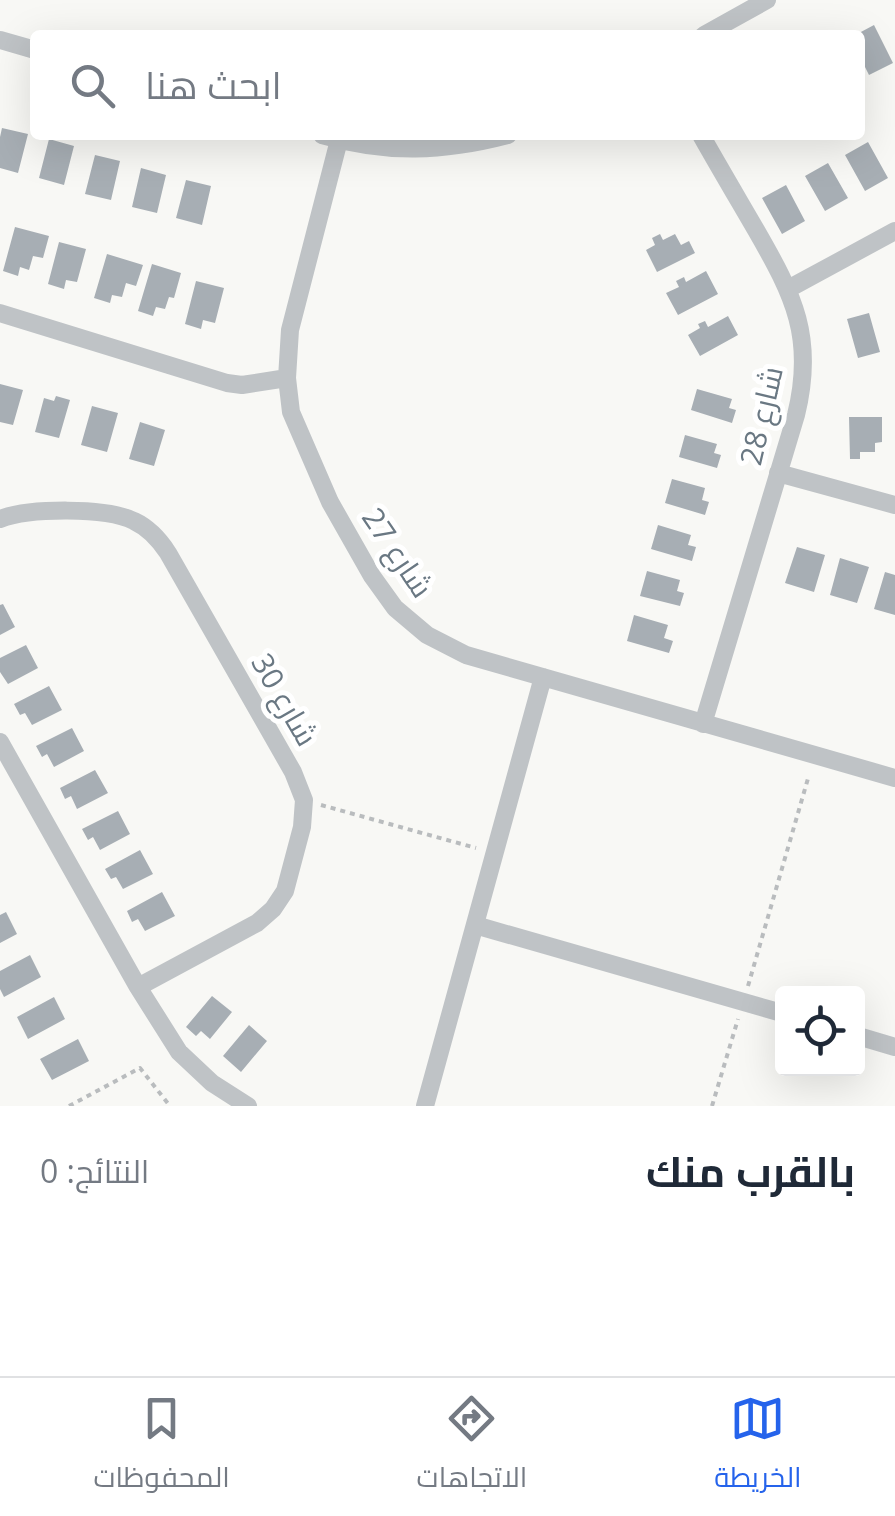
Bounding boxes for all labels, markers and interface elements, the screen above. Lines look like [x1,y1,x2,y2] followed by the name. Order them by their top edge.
[30,30,865,140] search box
[65,58,120,113] icon: search
[145,58,282,110] text: ابحث هنا
[729,362,793,469] street label: شارع 28
[352,499,443,606] street label: شارع 27
[242,646,328,753] street label: شارع 30
[775,986,865,1076] map controls
[775,986,865,1076] button: locate
[646,1142,855,1199] text: بالقرب منك
[40,1149,149,1192] text: النتائج: 0
[93,1391,230,1503] tab: المحفوظات
[417,1391,527,1503] tab: الاتجاهات
[714,1391,802,1503] tab: الخريطة

